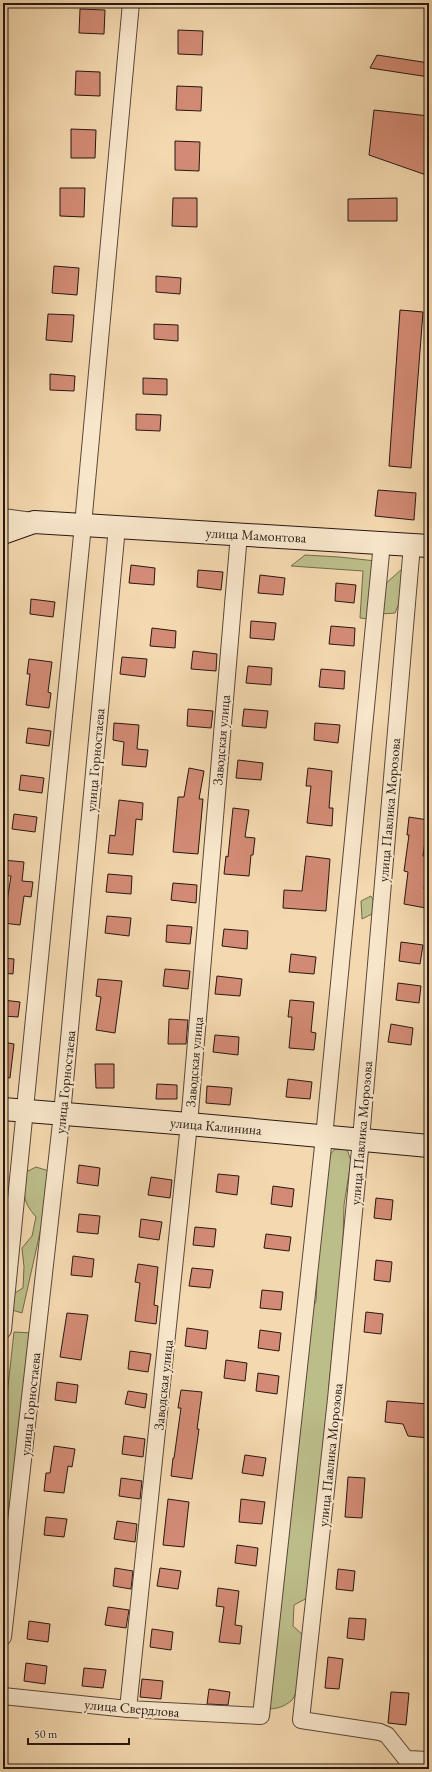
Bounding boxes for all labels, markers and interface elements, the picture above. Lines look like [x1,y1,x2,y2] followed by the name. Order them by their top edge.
[205,523,307,547] street label: улица Мамонтова
[208,694,234,786] street label: Заводская улица
[82,707,109,813] street label: улица Горностаева
[374,737,404,883] street label: улица Павлика Морозова
[181,1016,207,1108] street label: Заводская улица
[51,1029,79,1135] street label: улица Горностаева
[346,1060,376,1206] street label: улица Павлика Морозова
[169,1113,263,1139] street label: улица Калинина
[149,1338,177,1431] street label: Заводская улица
[16,1351,44,1457] street label: улица Горностаева
[314,1382,347,1528] street label: улица Павлика Морозова
[84,1695,181,1721] street label: улица Свердлова
[28,1720,129,1746] scale bar
[34,1726,58,1742] text: 50 m

